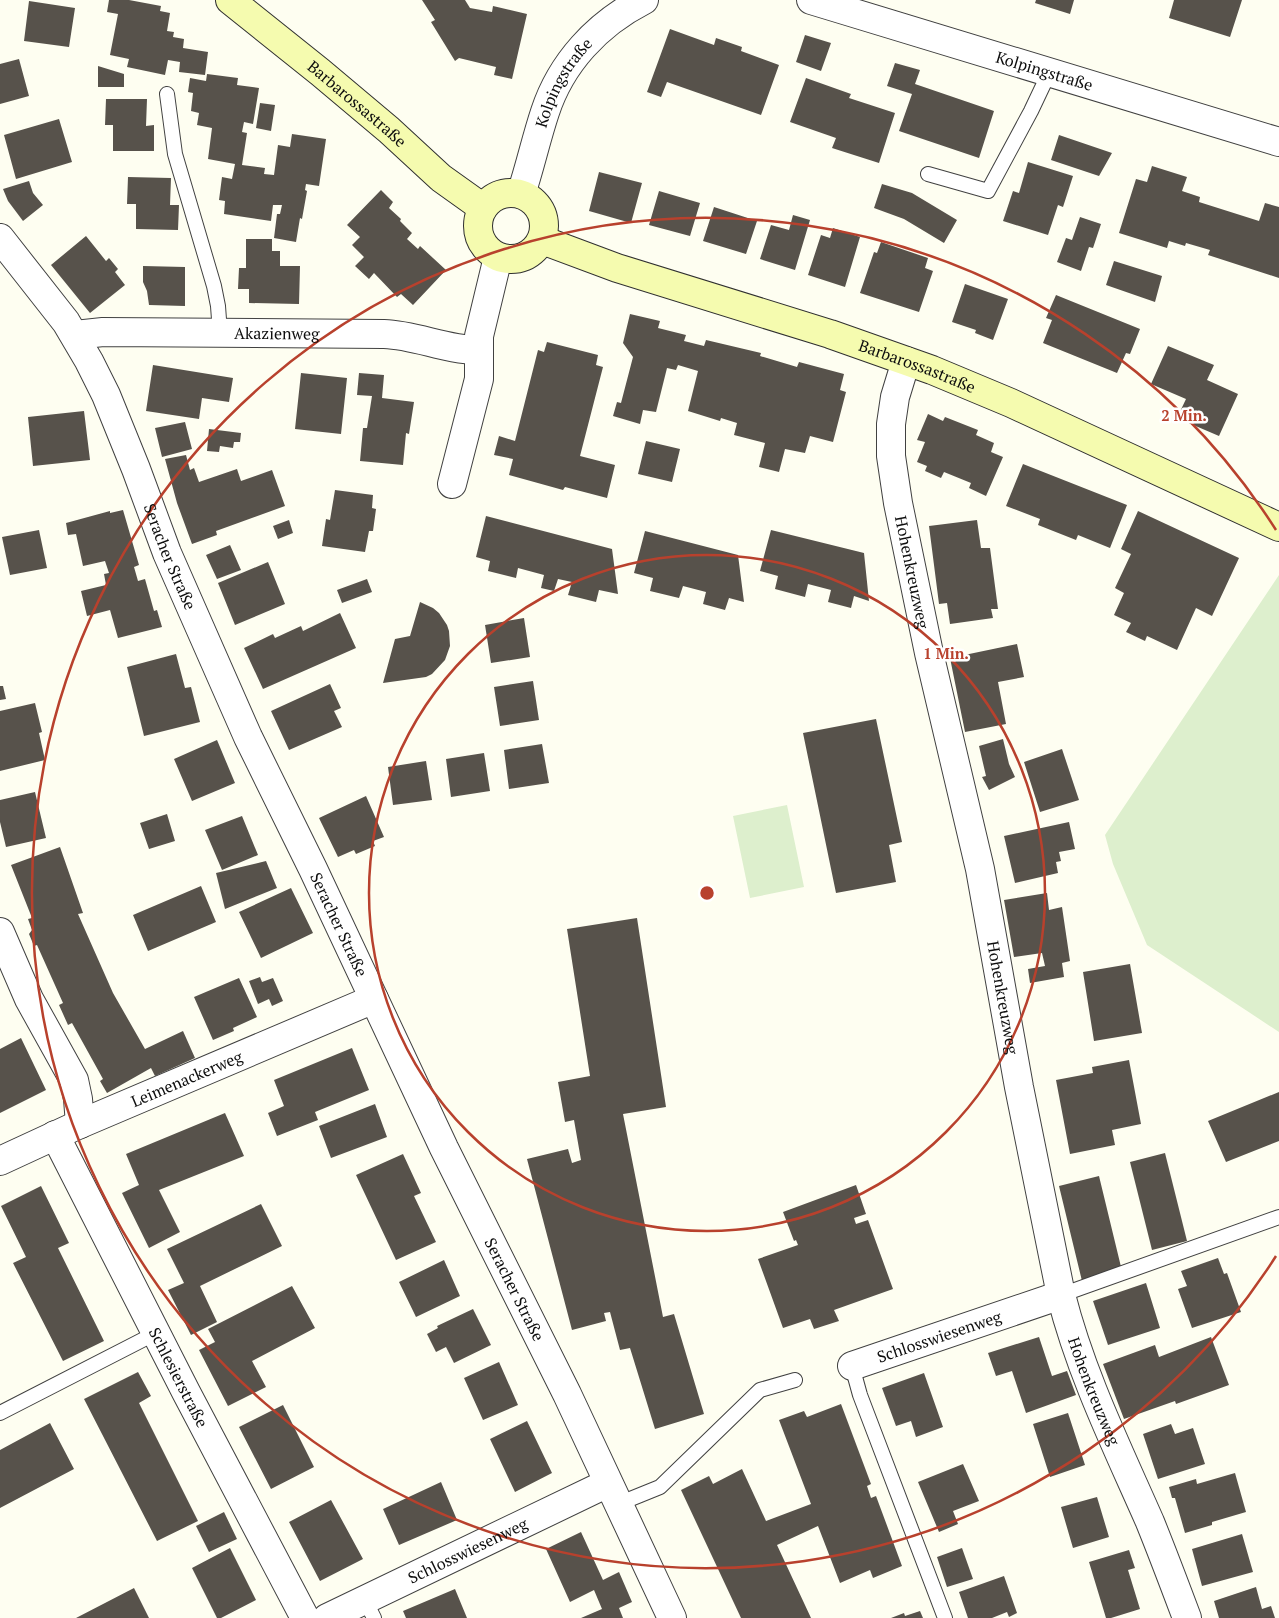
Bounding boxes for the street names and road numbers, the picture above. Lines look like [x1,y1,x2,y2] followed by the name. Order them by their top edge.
[530,33,597,130] street label: Kolpingstraße
[993,46,1096,96] street label: Kolpingstraße
[303,55,411,152] street label: Barbarossastraße
[234,322,320,345] street label: Akazienweg
[856,334,979,398] street label: Barbarossastraße
[139,500,202,613] street label: Seracher Straße
[890,514,935,631] street label: Hohenkreuzweg
[305,869,373,980] street label: Seracher Straße
[982,939,1024,1056] street label: Hohenkreuzweg
[128,1045,246,1112] street label: Leimenackerweg
[480,1234,550,1345] street label: Seracher Straße
[874,1305,1005,1368] street label: Schlosswiesenweg
[144,1323,214,1431] street label: Schlesierstraße
[1063,1334,1126,1449] street label: Hohenkreuzweg
[404,1512,532,1589] street label: Schlosswiesenweg

